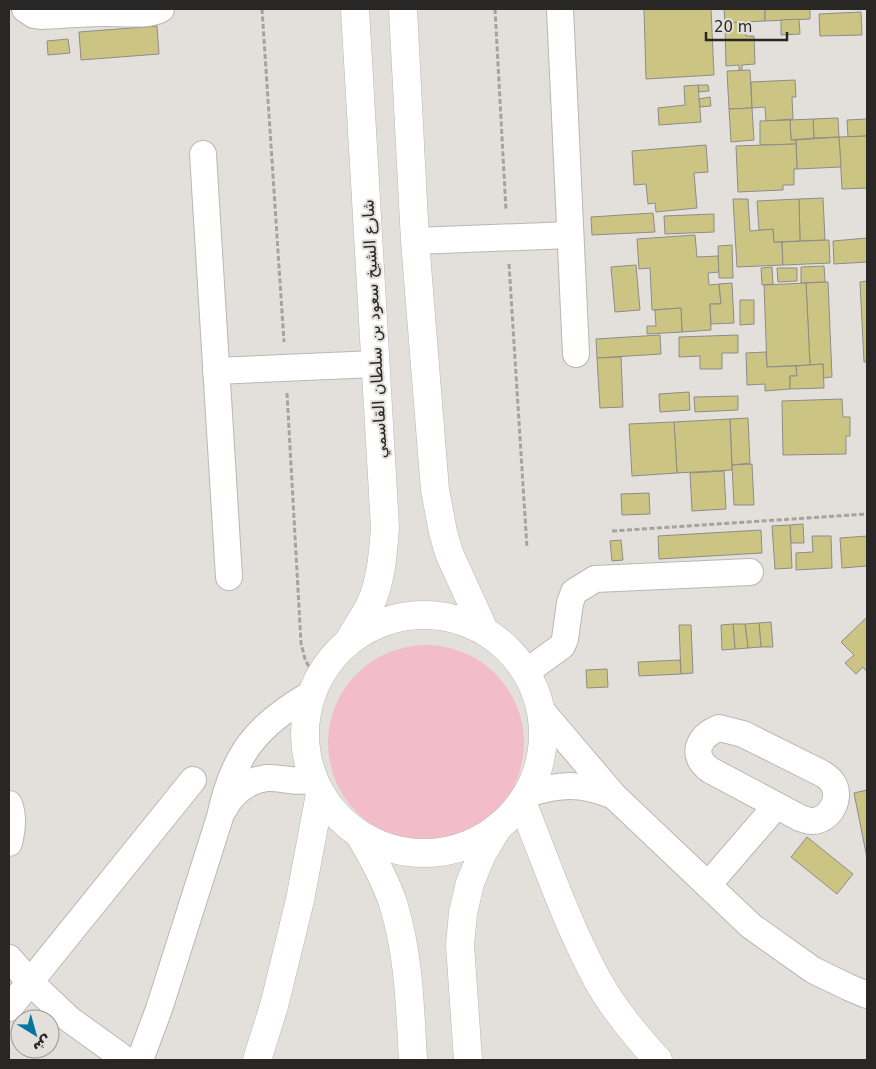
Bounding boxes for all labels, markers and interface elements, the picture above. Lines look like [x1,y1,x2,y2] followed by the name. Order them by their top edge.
[706,10,787,42] scale bar
[714,18,752,36] text: 20 m
[358,199,392,459] street label: شارع الشيخ سعود بن سلطان القاسمي
[10,1009,60,1059] north arrow
[30,1032,55,1057] text: ش

